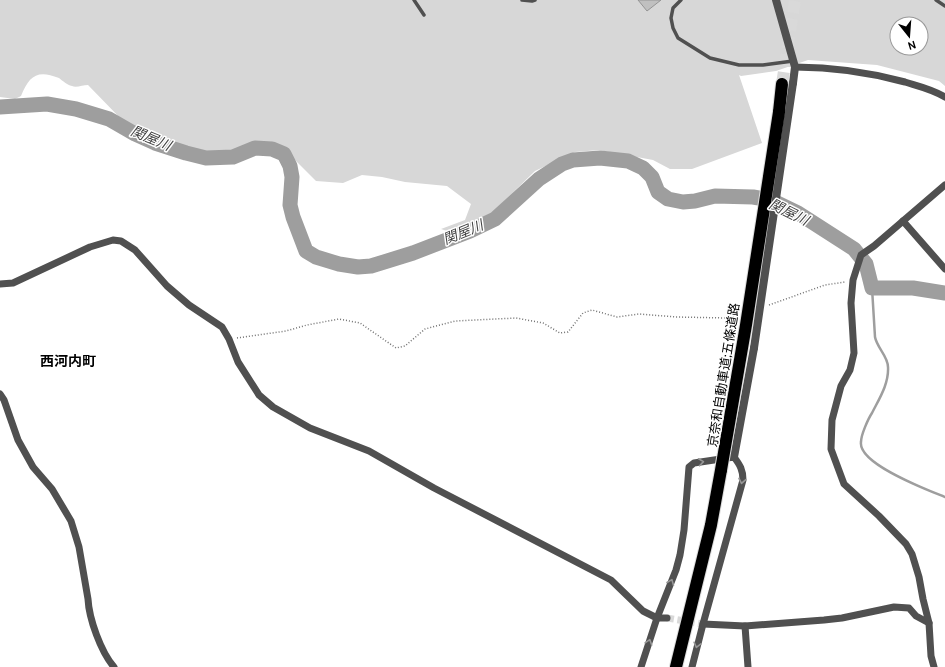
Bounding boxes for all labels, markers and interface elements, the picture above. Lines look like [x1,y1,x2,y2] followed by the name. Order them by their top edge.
[889,16,929,56] north arrow
[906,38,918,53] text: N
[128,122,176,155] water label: 関屋川
[766,195,814,230] water label: 関屋川
[440,215,488,248] water label: 関屋川
[704,302,742,448] street label: 京奈和自動車道;五條道路
[40,352,96,370] district label: 西河内町
[698,458,704,467] one-way arrow
[738,478,747,484] one-way arrow
[667,578,675,585] one-way arrow
[644,639,652,646] one-way arrow
[694,642,702,649] one-way arrow

